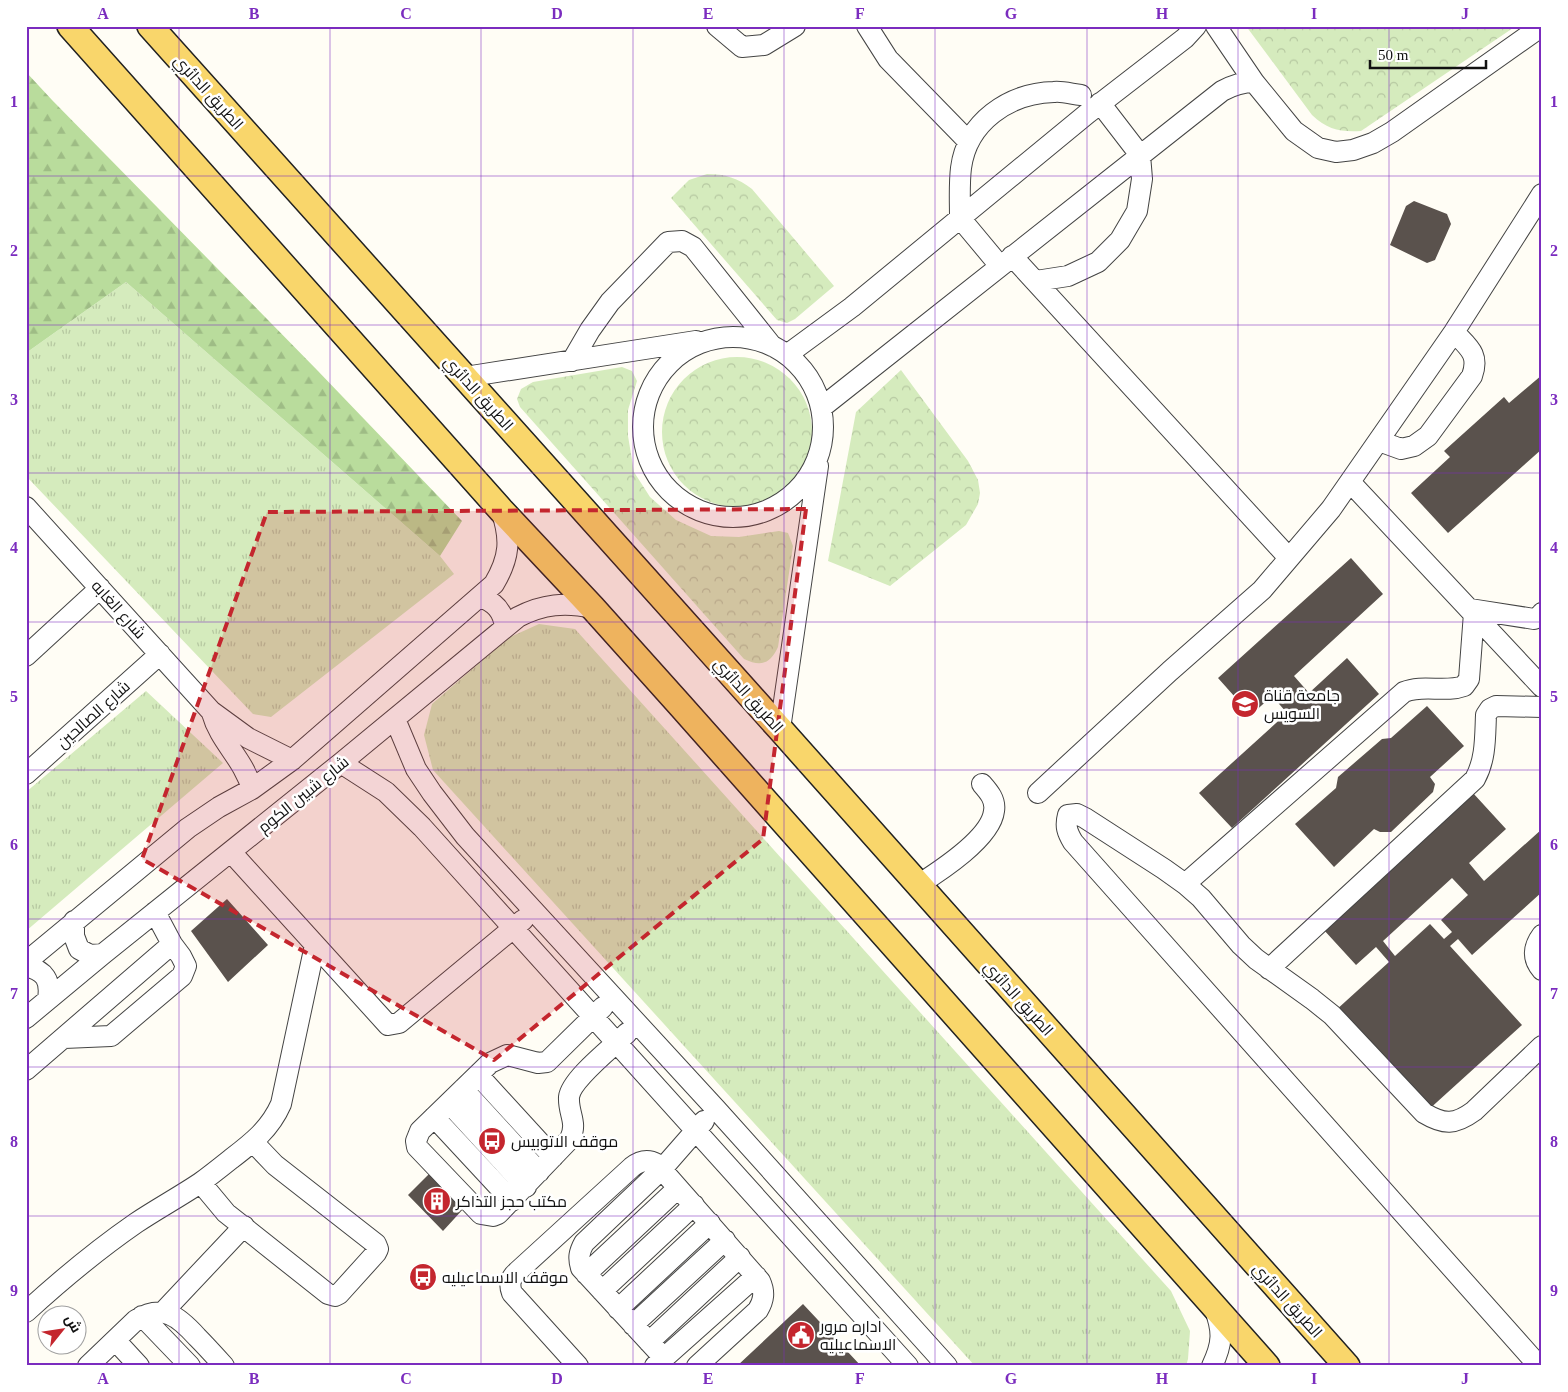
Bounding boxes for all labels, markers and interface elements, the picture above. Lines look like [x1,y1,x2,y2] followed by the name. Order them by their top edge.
[97,5,109,22] text: A
[249,5,260,22] text: B
[400,5,412,22] text: C
[551,5,563,22] text: D
[703,5,713,22] text: E
[855,5,865,22] text: F
[1005,5,1018,22] text: G
[1156,5,1169,22] text: H
[1311,5,1317,22] text: I
[1461,5,1469,22] text: J
[1370,38,1487,70] scale bar
[1378,47,1409,63] text: 50 m
[167,52,247,136] street label: الطريق الدائري
[10,93,18,110] text: 1
[1550,93,1558,110] text: 1
[10,242,18,259] text: 2
[1550,242,1558,259] text: 2
[437,353,517,437] street label: الطريق الدائري
[10,391,18,408] text: 3
[1550,391,1558,408] text: 3
[10,539,18,556] text: 4
[1550,539,1558,556] text: 4
[86,577,149,644] street label: شارع الغابه
[707,655,787,739] street label: الطريق الدائري
[53,677,135,754] street label: شارع الصالحين
[1264,687,1340,724] place label: جامعة قناة السويس
[10,688,18,705] text: 5
[1550,688,1558,705] text: 5
[1230,689,1260,719] school or university icon: جامعة قناة السويس
[255,753,354,838] street label: شارع شبين الكوم
[10,836,18,853] text: 6
[1550,836,1558,853] text: 6
[977,958,1057,1042] street label: الطريق الدائري
[10,985,18,1002] text: 7
[1550,985,1558,1002] text: 7
[477,1126,507,1156] bus stop icon: موقف الاتوبيس
[10,1133,18,1150] text: 8
[511,1133,618,1152] place label: موقف الاتوبيس
[1550,1133,1558,1150] text: 8
[422,1186,452,1216] building icon: مكتب حجز التذاكر
[455,1193,567,1211] place label: مكتب حجز التذاكر
[1246,1260,1326,1344] street label: الطريق الدائري
[408,1262,438,1292] bus stop icon: موقف الاسماعيليه
[442,1269,569,1287] place label: موقف الاسماعيليه
[10,1282,18,1299] text: 9
[1550,1282,1558,1299] text: 9
[38,1304,88,1354] north arrow
[61,1312,85,1336] text: ش
[819,1318,896,1354] place label: اداره مرور الاسماعيليه
[786,1320,816,1350] public building icon: اداره مرور الاسماعيليه
[97,1370,109,1387] text: A
[249,1370,260,1387] text: B
[400,1370,412,1387] text: C
[551,1370,563,1387] text: D
[703,1370,713,1387] text: E
[855,1370,865,1387] text: F
[1005,1370,1018,1387] text: G
[1156,1370,1169,1387] text: H
[1311,1370,1317,1387] text: I
[1461,1370,1469,1387] text: J

